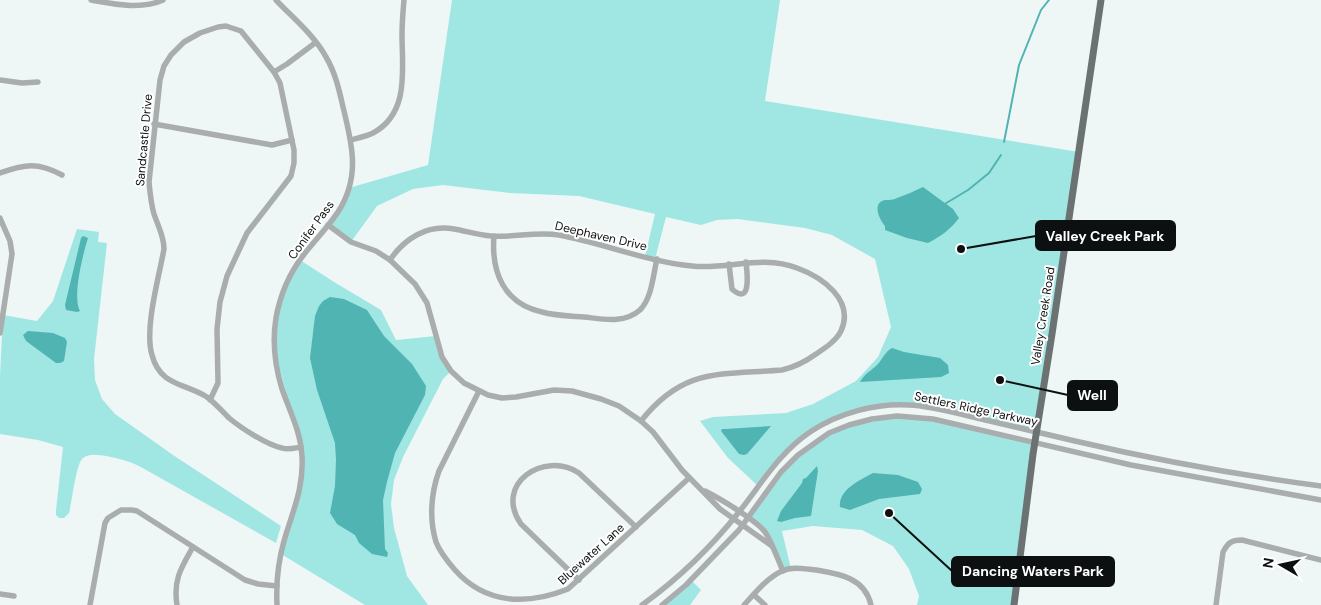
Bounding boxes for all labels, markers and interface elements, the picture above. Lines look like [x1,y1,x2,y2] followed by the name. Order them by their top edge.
[132,93,156,187] street label: Sandcastle Drive
[284,197,338,263] street label: Conifer Pass
[553,218,649,254] street label: Deephaven Drive
[1036,221,1175,250] callout: Valley Creek Park
[1046,227,1164,245] text: Valley Creek Park
[1027,266,1059,366] street label: Valley Creek Road
[1068,381,1117,410] callout: Well
[1077,386,1107,404] text: Well
[913,388,1039,430] street label: Settlers Ridge Parkway
[554,520,628,588] street label: Bluewater Lane
[1256,540,1306,590] north arrow
[952,557,1114,586] callout: Dancing Waters Park
[1258,557,1278,569] text: N
[962,562,1104,580] text: Dancing Waters Park

